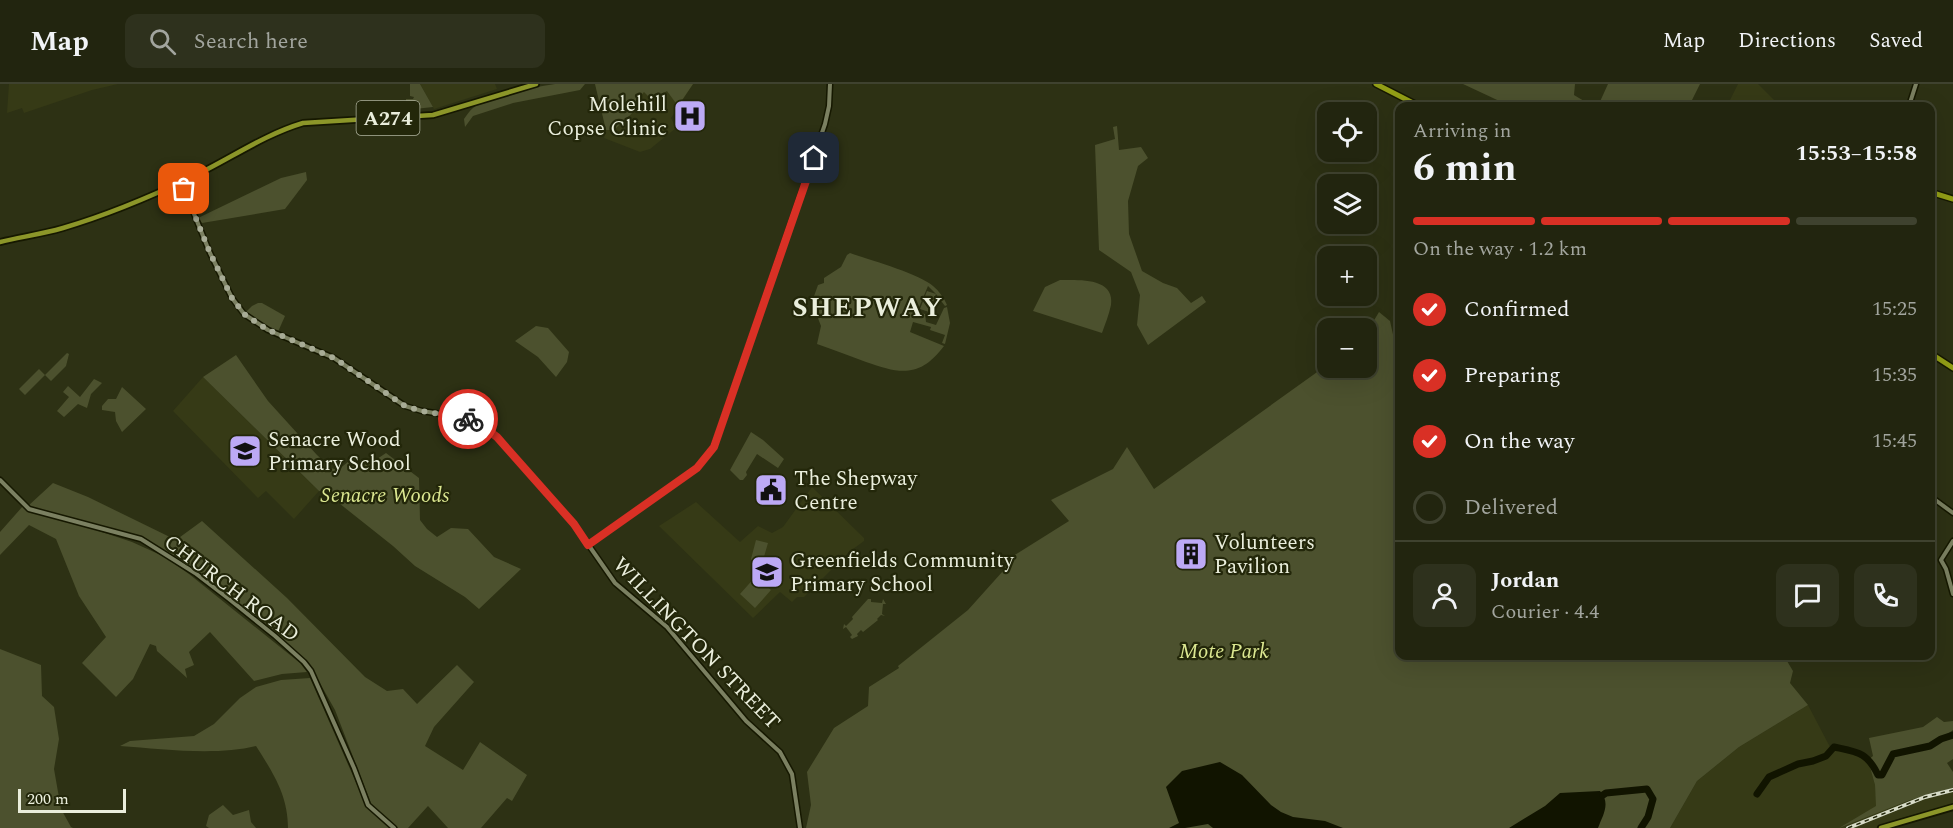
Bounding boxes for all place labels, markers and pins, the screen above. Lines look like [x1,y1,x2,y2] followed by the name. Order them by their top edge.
[547,89,667,145] place label: Molehill Copse Clinic
[672,98,708,134] hospital icon: Molehill Copse Clinic
[788,132,839,183] pin
[158,163,209,214] pin
[268,424,411,480] place label: Senacre Wood Primary School
[227,433,263,469] school or university icon: Senacre Wood Primary School
[794,463,918,519] place label: The Shepway Centre
[753,472,789,508] public building icon: The Shepway Centre
[1214,527,1315,583] place label: Volunteers Pavilion
[1173,536,1209,572] building icon: Volunteers Pavilion
[790,545,1015,601] place label: Greenfields Community Primary School
[749,554,785,590] school or university icon: Greenfields Community Primary School

